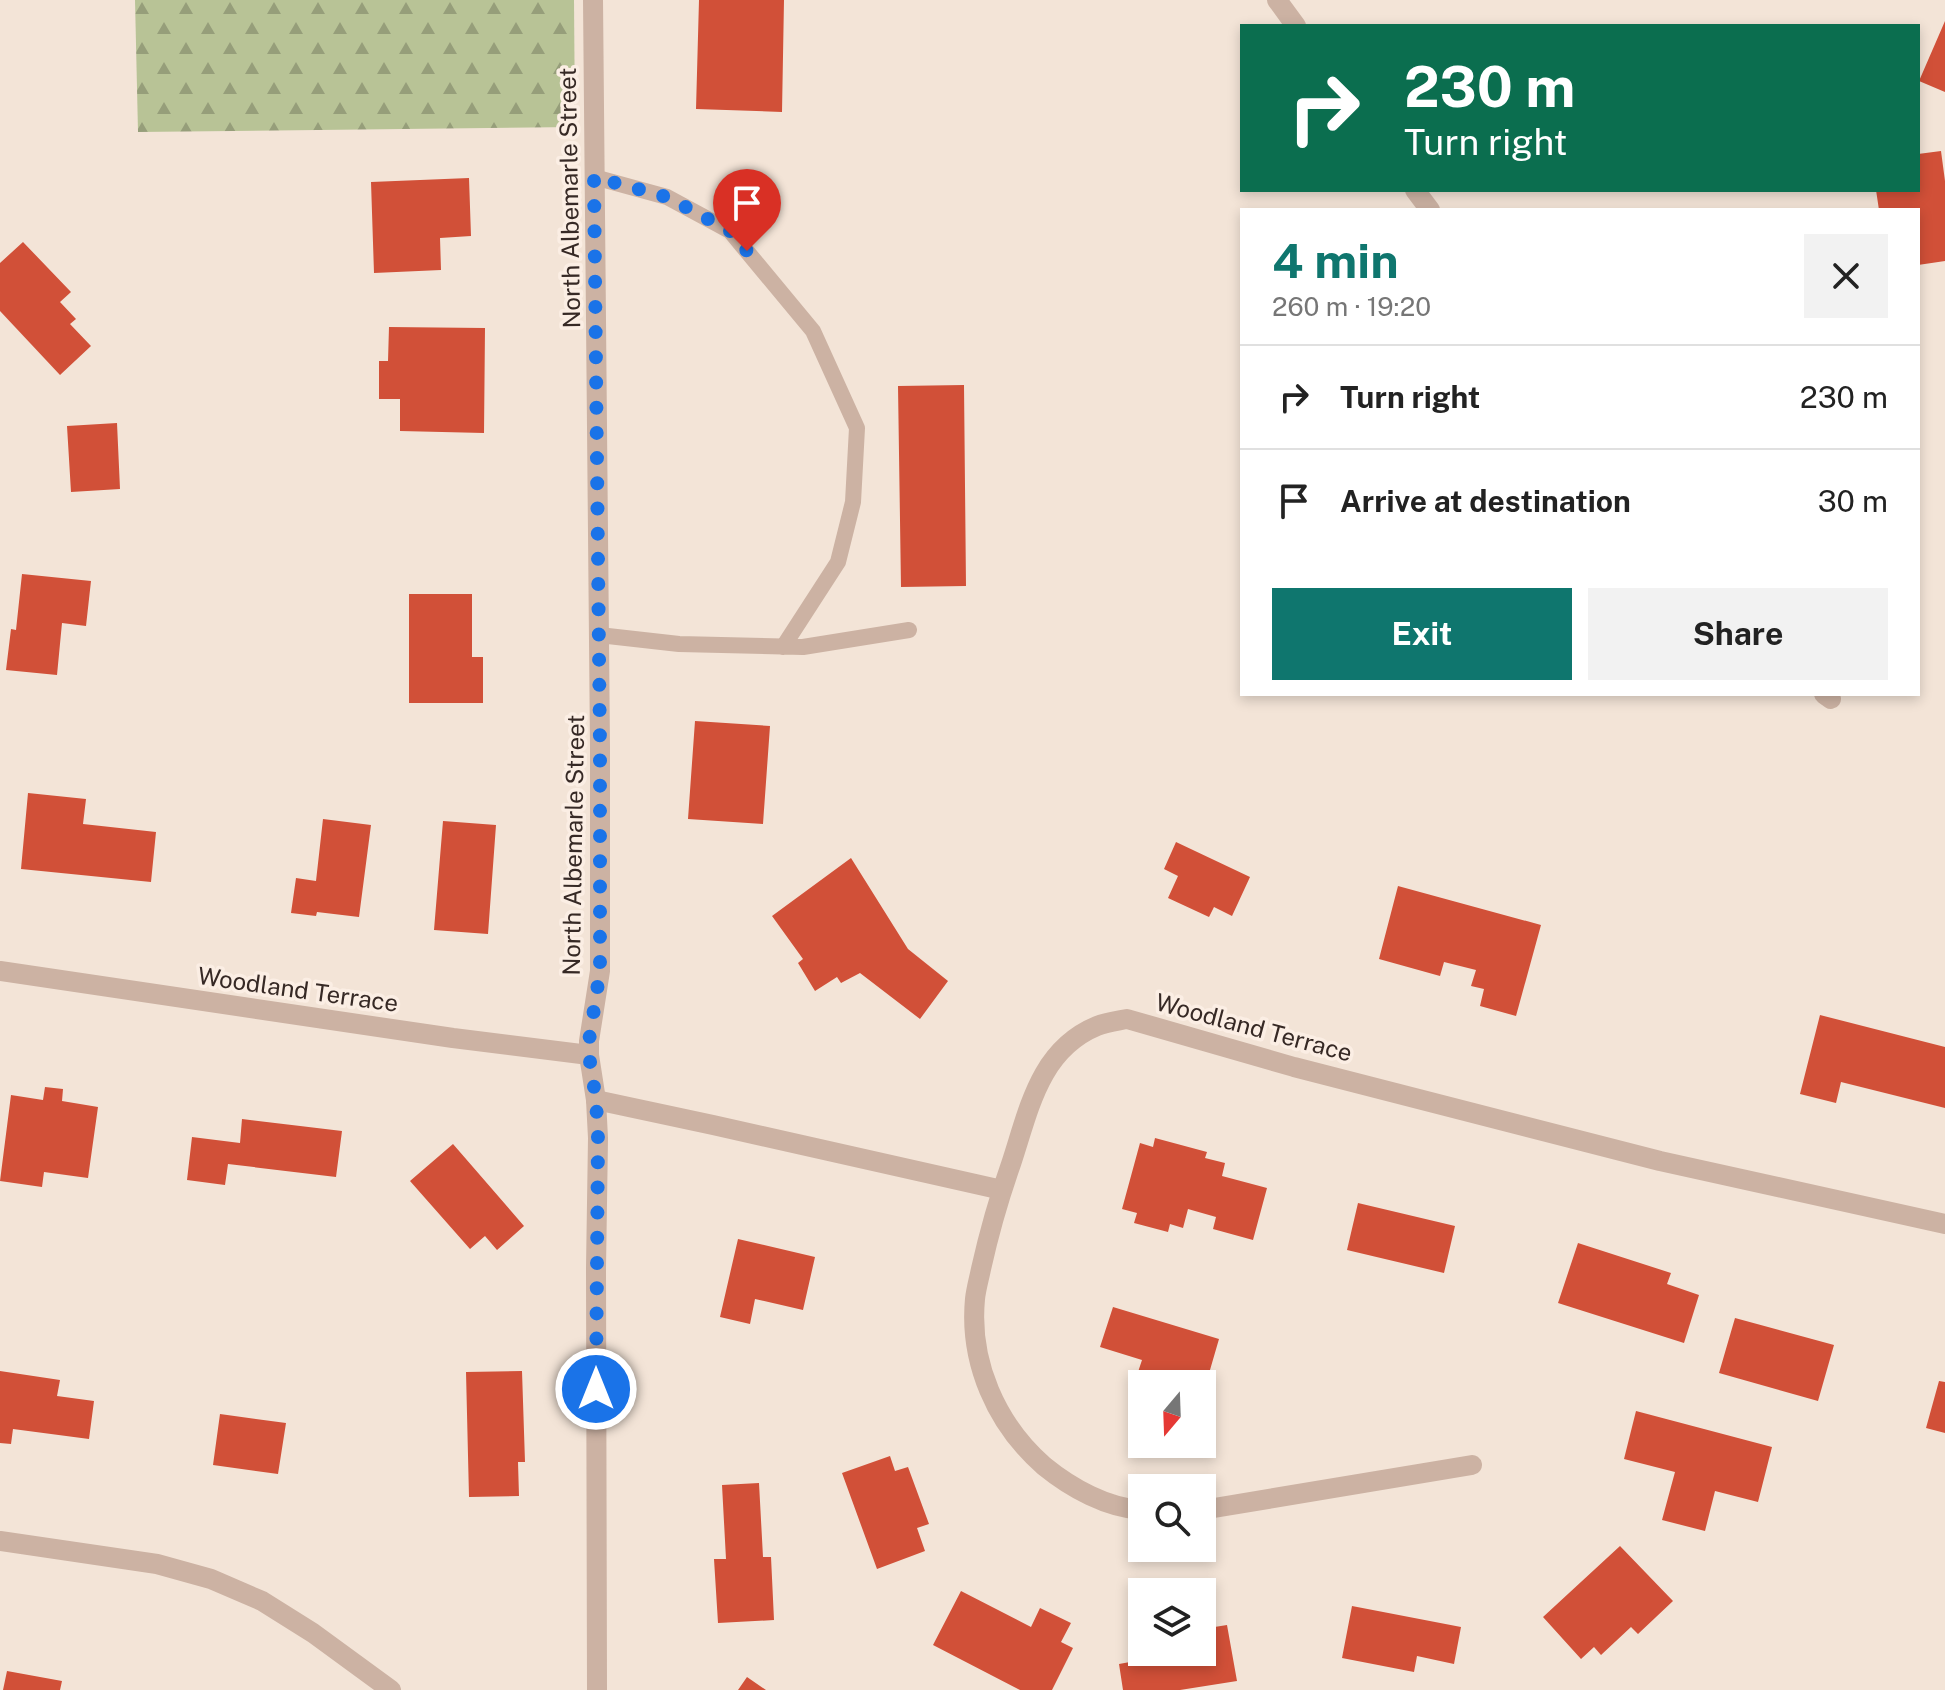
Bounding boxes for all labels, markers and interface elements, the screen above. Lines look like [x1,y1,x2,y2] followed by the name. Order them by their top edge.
[1404,54,1576,120] text: 230 m
[1272,56,1376,160] icon: right
[553,67,585,329] street label: North Albemarle Street
[1404,121,1567,163] text: Turn right
[713,169,781,251] pin
[725,181,769,225] icon: arrive
[1272,232,1399,289] text: 4 min
[1804,234,1888,318] button: close
[1272,291,1431,322] text: 260 m · 19:20
[1272,375,1316,419] icon: right
[1340,379,1480,415] text: Turn right
[1800,379,1888,415] text: 230 m
[1272,479,1316,523] icon: arrive
[1340,483,1631,519] text: Arrive at destination
[1818,483,1888,519] text: 30 m
[1272,588,1572,680] button: Exit
[1588,588,1888,680] button: Share
[557,714,589,976] street label: North Albemarle Street
[196,961,400,1017] street label: Woodland Terrace
[1153,987,1355,1067] street label: Woodland Terrace
[554,1347,638,1431] position arrow
[1128,1370,1216,1458] north arrow
[1128,1370,1216,1666] map controls
[1128,1474,1216,1562] button: search
[1128,1578,1216,1666] button: layers

